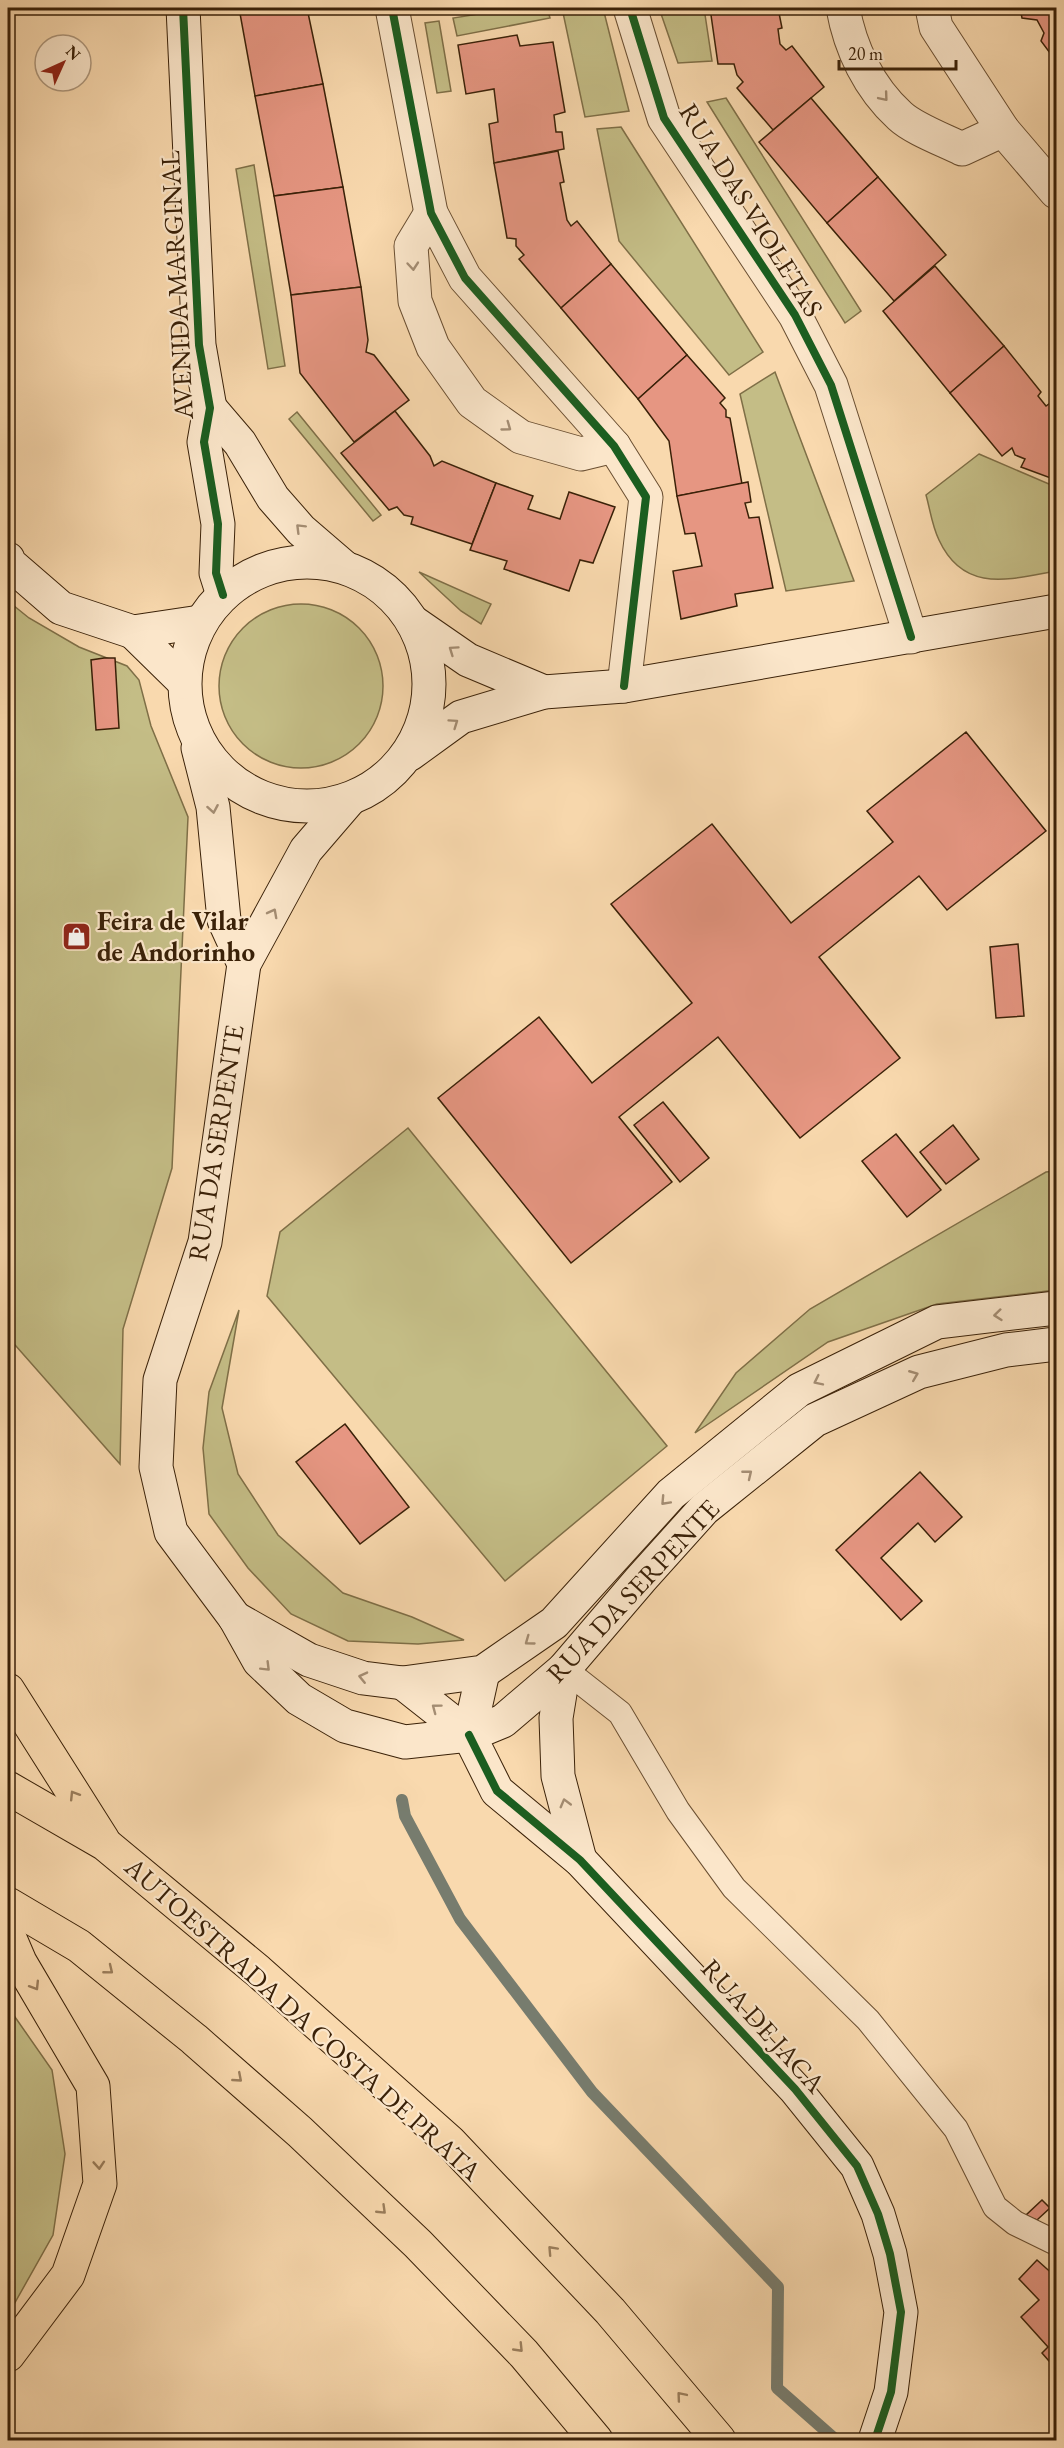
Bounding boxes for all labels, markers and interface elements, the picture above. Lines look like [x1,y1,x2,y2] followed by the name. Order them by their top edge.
[33,33,93,93] north arrow
[839,33,956,71] scale bar
[61,41,85,65] text: N
[848,42,883,65] text: 20 m
[877,90,888,101] one-way arrow
[672,96,831,323] street label: RUA DAS VIOLETAS
[152,149,201,421] street label: AVENIDA MARGINAL
[406,262,419,271] one-way arrow
[501,420,512,431] one-way arrow
[297,524,307,535] one-way arrow
[449,646,460,657] one-way arrow
[447,719,458,730] one-way arrow
[206,804,218,813] one-way arrow
[97,903,255,969] place label: Feira de Vilar de Andorinho
[266,909,277,920] one-way arrow
[60,921,92,953] shop icon: Feira de Vilar de Andorinho
[180,1022,251,1264] street label: RUA DA SERPENTE
[994,1308,1003,1321] one-way arrow
[908,1370,919,1382] one-way arrow
[813,1374,824,1385] one-way arrow
[741,1471,752,1482] one-way arrow
[538,1491,727,1690] street label: RUA DA SERPENTE
[661,1495,672,1505] one-way arrow
[525,1633,536,1644] one-way arrow
[259,1660,270,1671] one-way arrow
[358,1672,368,1685] one-way arrow
[432,1705,443,1716] one-way arrow
[70,1790,81,1801] one-way arrow
[560,1798,572,1809] one-way arrow
[117,1848,489,2188] street label: AUTOESTRADA DA COSTA DE PRATA
[694,1951,833,2100] street label: RUA DE JACA
[102,1963,113,1974] one-way arrow
[28,1980,40,1990] one-way arrow
[231,2070,242,2081] one-way arrow
[92,2160,105,2169] one-way arrow
[374,2202,385,2213] one-way arrow
[548,2246,559,2256] one-way arrow
[511,2341,522,2352] one-way arrow
[678,2392,689,2403] one-way arrow

